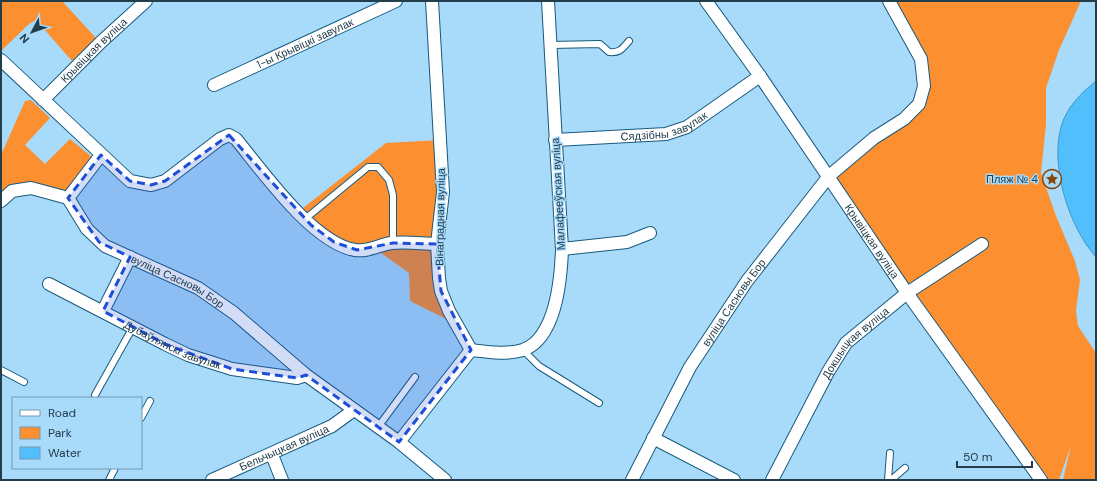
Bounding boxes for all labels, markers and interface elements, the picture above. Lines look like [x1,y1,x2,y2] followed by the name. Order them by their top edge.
[12,12,52,52] north arrow
[57,14,130,86] street label: Крывіцкая вуліца
[254,15,356,71] street label: 1-ы Крывіцкі завулак
[17,31,32,46] text: N
[620,108,710,143] street label: Сядзібны завулак
[548,137,568,251] street label: Малафееўская вуліца
[432,167,448,266] street label: Вінаградная вуліца
[1041,168,1063,190] place icon: Пляж № 4
[986,172,1038,186] place label: Пляж № 4
[842,201,903,282] street label: Крывіцкая вуліца
[129,252,227,311] street label: вуліца Сасновы Бор
[699,256,769,349] street label: вуліца Сасновы Бор
[819,303,892,381] street label: Докшыцкая вуліца
[122,317,223,372] street label: Дубаўлянскі завулак
[12,397,142,469] legend
[48,405,76,421] text: Road
[237,421,332,474] street label: Бельчыцкая вуліца
[48,425,72,441] text: Park
[957,443,1032,469] scale bar
[48,445,82,461] text: Water
[963,449,992,465] text: 50 m

